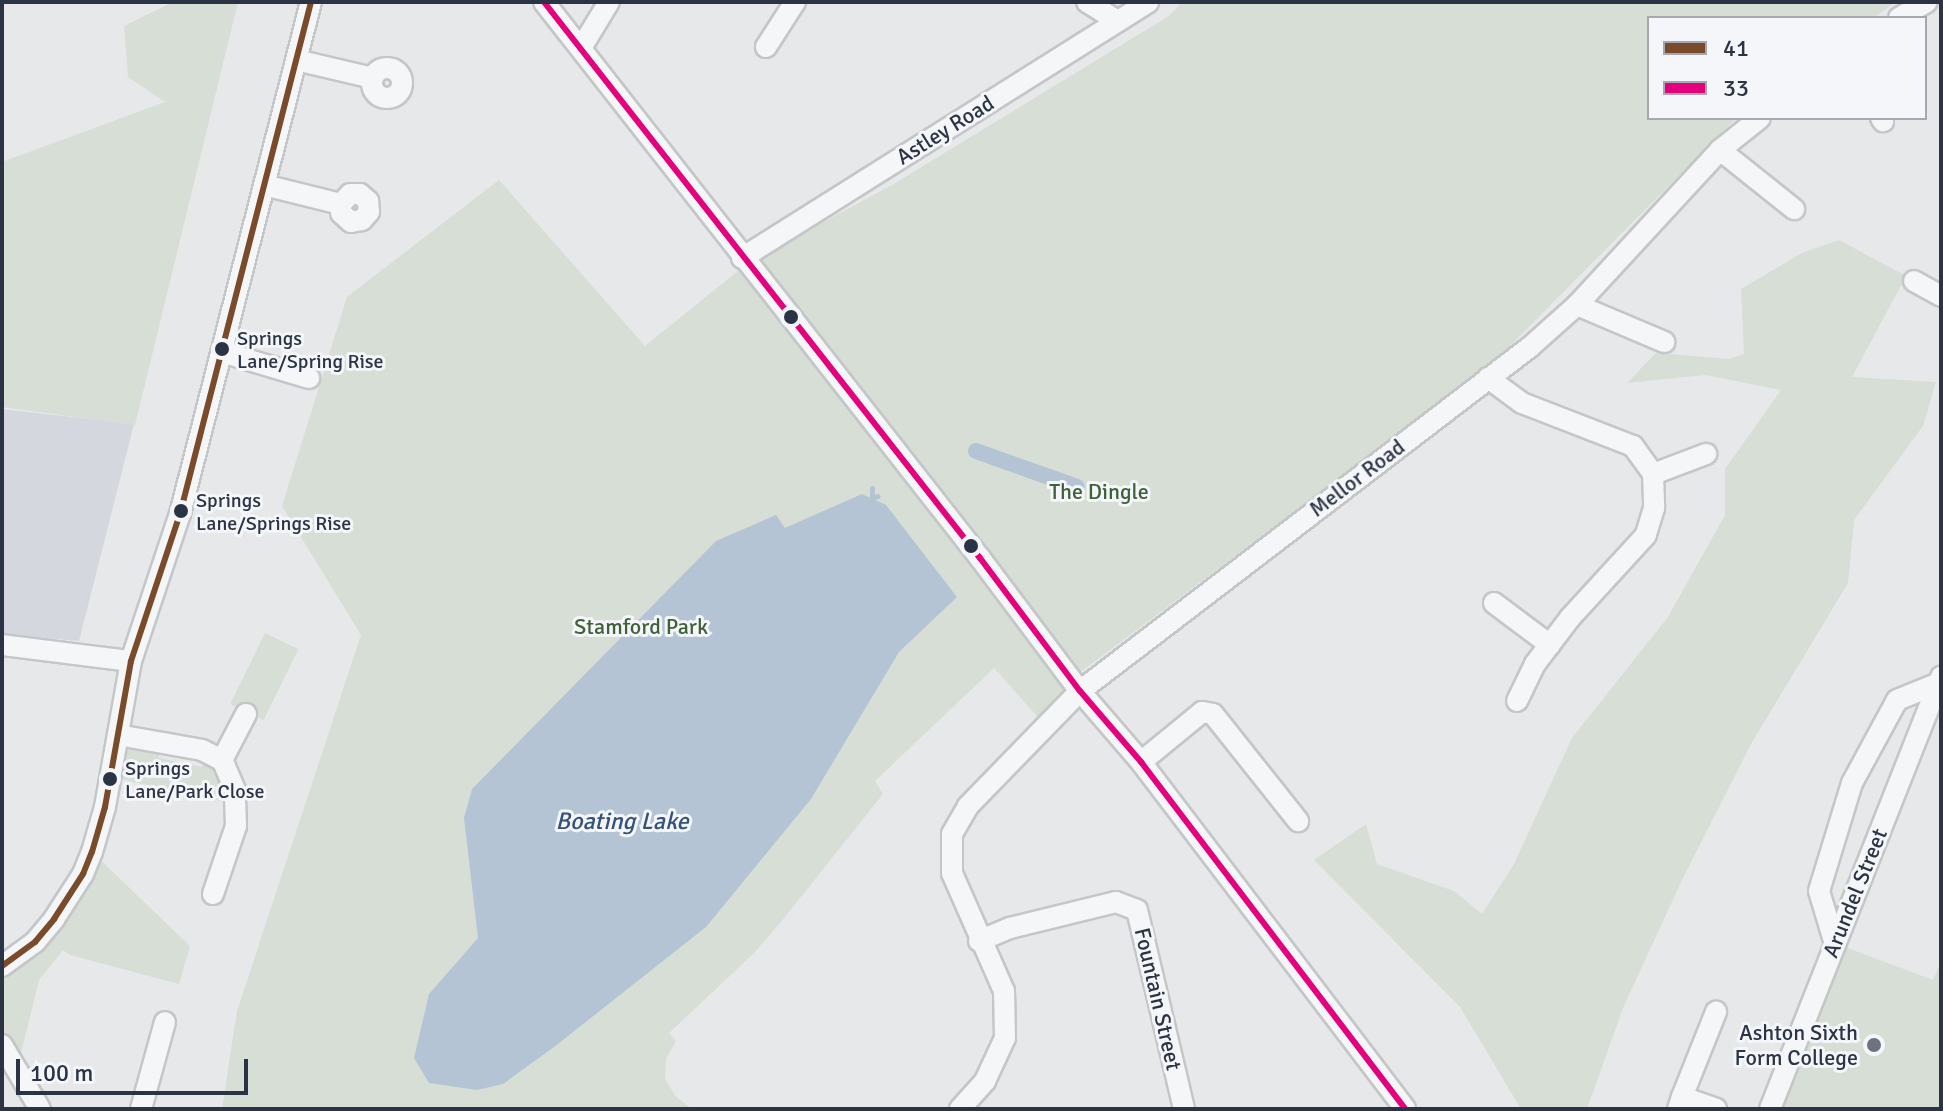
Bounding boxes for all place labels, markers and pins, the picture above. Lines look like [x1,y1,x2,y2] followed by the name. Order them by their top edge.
[783,309,799,325] unlabelled marker
[237,326,384,373] place label: Springs Lane/Spring Rise
[214,341,230,357] marker: Springs Lane/Spring Rise
[196,488,351,535] place label: Springs Lane/Springs Rise
[173,503,189,519] marker: Springs Lane/Springs Rise
[963,538,979,554] unlabelled marker
[125,756,264,803] place label: Springs Lane/Park Close
[102,771,118,787] marker: Springs Lane/Park Close
[1735,1019,1858,1070] place label: Ashton Sixth Form College
[1865,1036,1883,1054] marker: Ashton Sixth Form College

